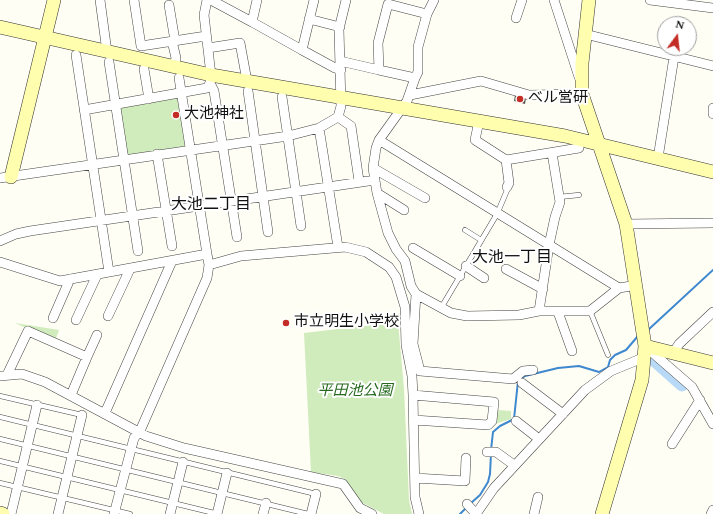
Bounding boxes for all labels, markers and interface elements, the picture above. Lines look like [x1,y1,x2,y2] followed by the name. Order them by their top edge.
[657,16,697,56] north arrow
[673,16,687,34] text: N
[528,90,588,108] place label: べル営研
[515,94,525,104] marker: べル営研
[184,106,244,124] place label: 大池神社
[171,110,181,120] marker: 大池神社
[171,196,251,216] district label: 大池二丁目
[472,249,552,269] district label: 大池一丁目
[294,314,399,332] place label: 市立明生小学校
[281,318,291,328] marker: 市立明生小学校
[318,383,392,401] park label: 平田池公園

